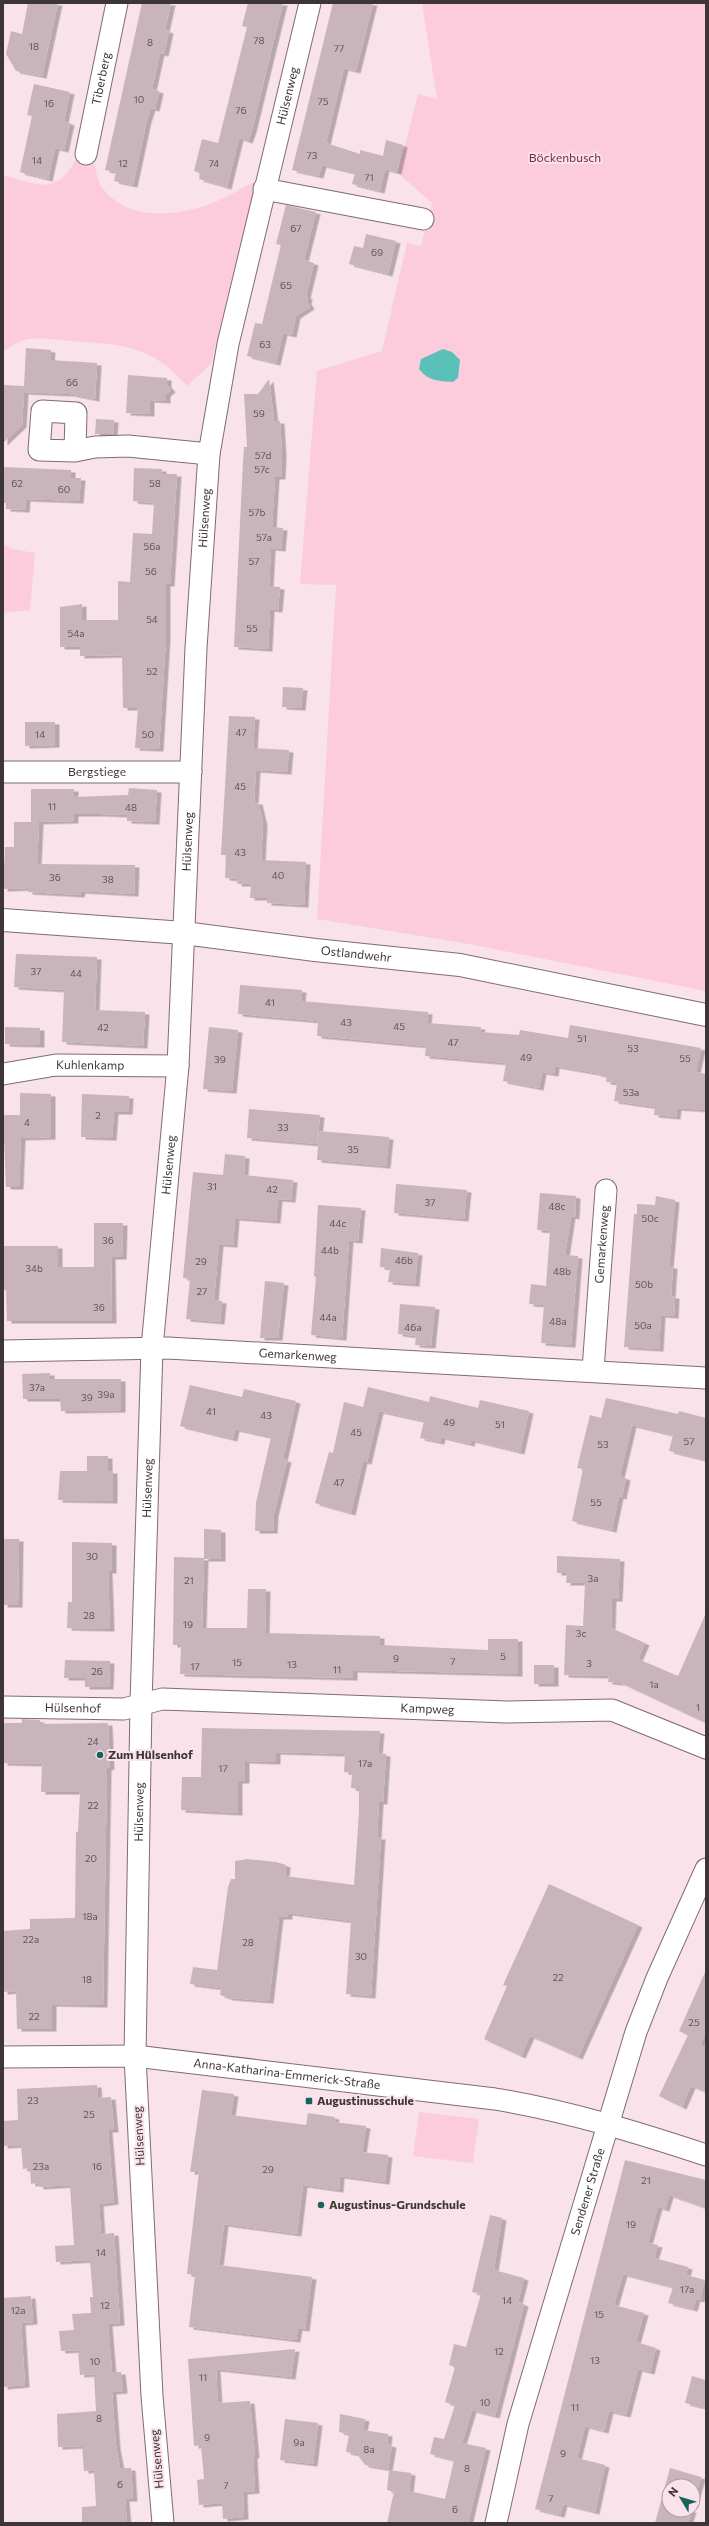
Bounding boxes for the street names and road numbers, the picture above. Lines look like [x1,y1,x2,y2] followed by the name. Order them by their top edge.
[88,50,113,106] street label: Tiberberg
[273,65,301,126] street label: Hülsenweg
[195,487,213,548] street label: Hülsenweg
[68,764,126,778] street label: Bergstiege
[178,811,195,872] street label: Hülsenweg
[320,943,392,964] street label: Ostlandwehr
[56,1057,124,1072] street label: Kuhlenkamp
[158,1134,178,1195] street label: Hülsenweg
[591,1204,611,1284] street label: Gemarkenweg
[258,1345,338,1363] street label: Gemarkenweg
[139,1458,155,1518] street label: Hülsenweg
[45,1700,101,1715] street label: Hülsenhof
[400,1700,455,1716] street label: Kampweg
[131,1782,146,1842] street label: Hülsenweg
[193,2055,381,2091] street label: Anna-Katharina-Emmerick-Straße
[129,2105,147,2166] street label: Hülsenweg
[567,2146,607,2237] street label: Sendener Straße
[146,2428,166,2489] street label: Hülsenweg

